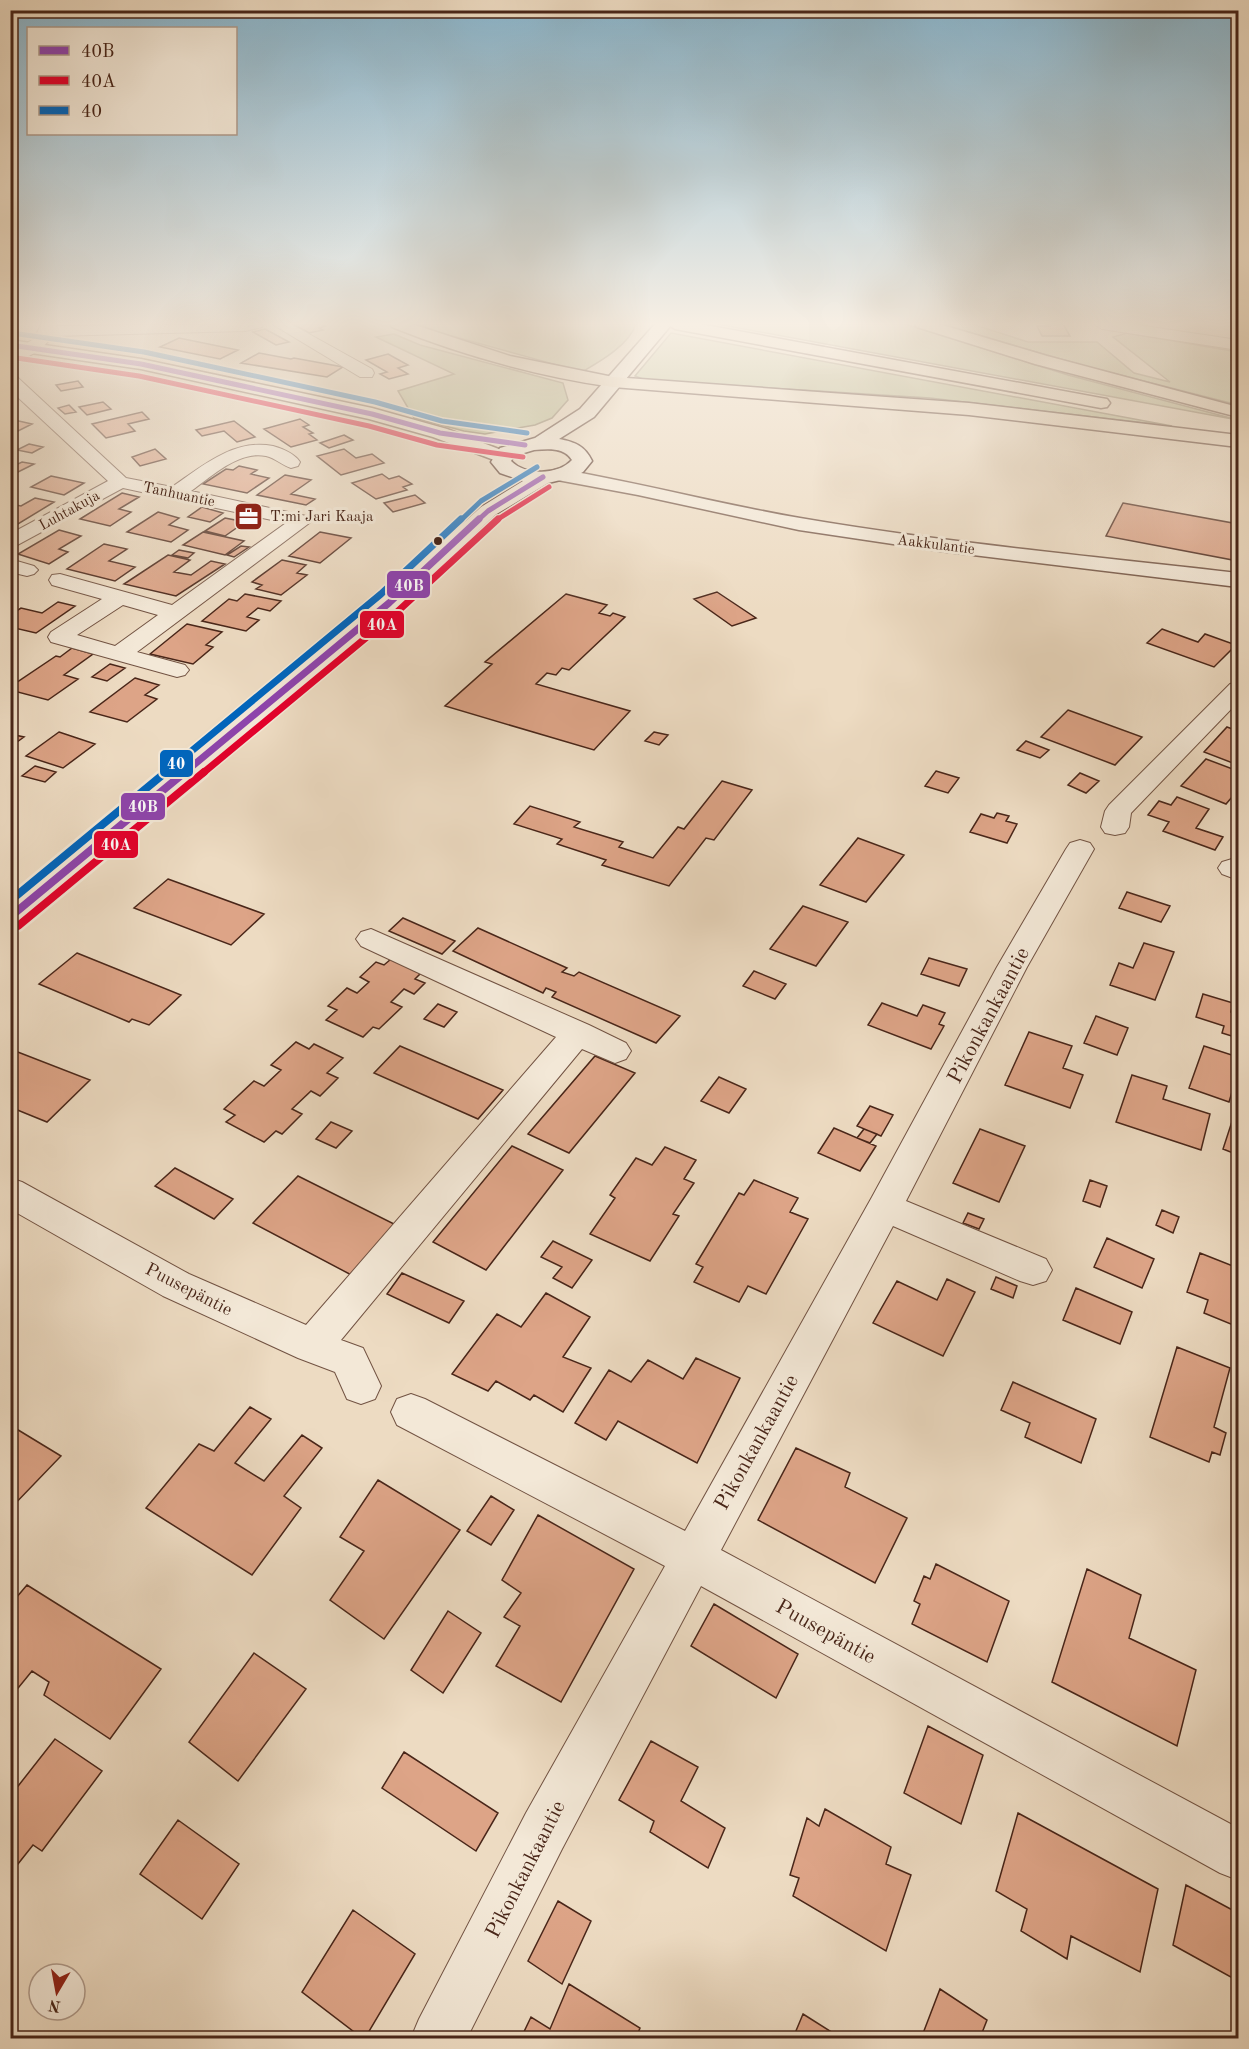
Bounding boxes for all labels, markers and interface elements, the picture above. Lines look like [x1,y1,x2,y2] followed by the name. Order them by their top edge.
[27,27,237,135] legend
[81,43,114,61] text: 40B
[81,73,116,91] text: 40A
[81,103,102,121] text: 40
[141,481,216,510] street label: Tanhuantie
[37,488,103,534] street label: Luhtakuja
[233,500,265,532] office icon: T:mi Jari Kaaja
[270,510,374,525] place label: T:mi Jari Kaaja
[896,533,976,558] street label: Aakkulantie
[432,535,444,547] unlabelled marker
[386,570,431,599] line badge: 40B
[394,579,424,595] text: 40B
[359,610,405,639] line badge: 40A
[367,618,397,634] text: 40A
[159,749,194,778] line badge: 40
[167,757,185,773] text: 40
[120,792,166,821] line badge: 40B
[128,800,158,816] text: 40B
[93,830,139,859] line badge: 40A
[101,838,131,854] text: 40A
[945,944,1034,1087] street label: Pikonkankaantie
[142,1260,235,1319] street label: Puusepäntie
[712,1372,803,1514] street label: Pikonkankaantie
[772,1596,879,1668] street label: Puusepäntie
[483,1798,570,1942] street label: Pikonkankaantie
[27,1962,87,2022] north arrow
[47,1996,62,2014] text: N

